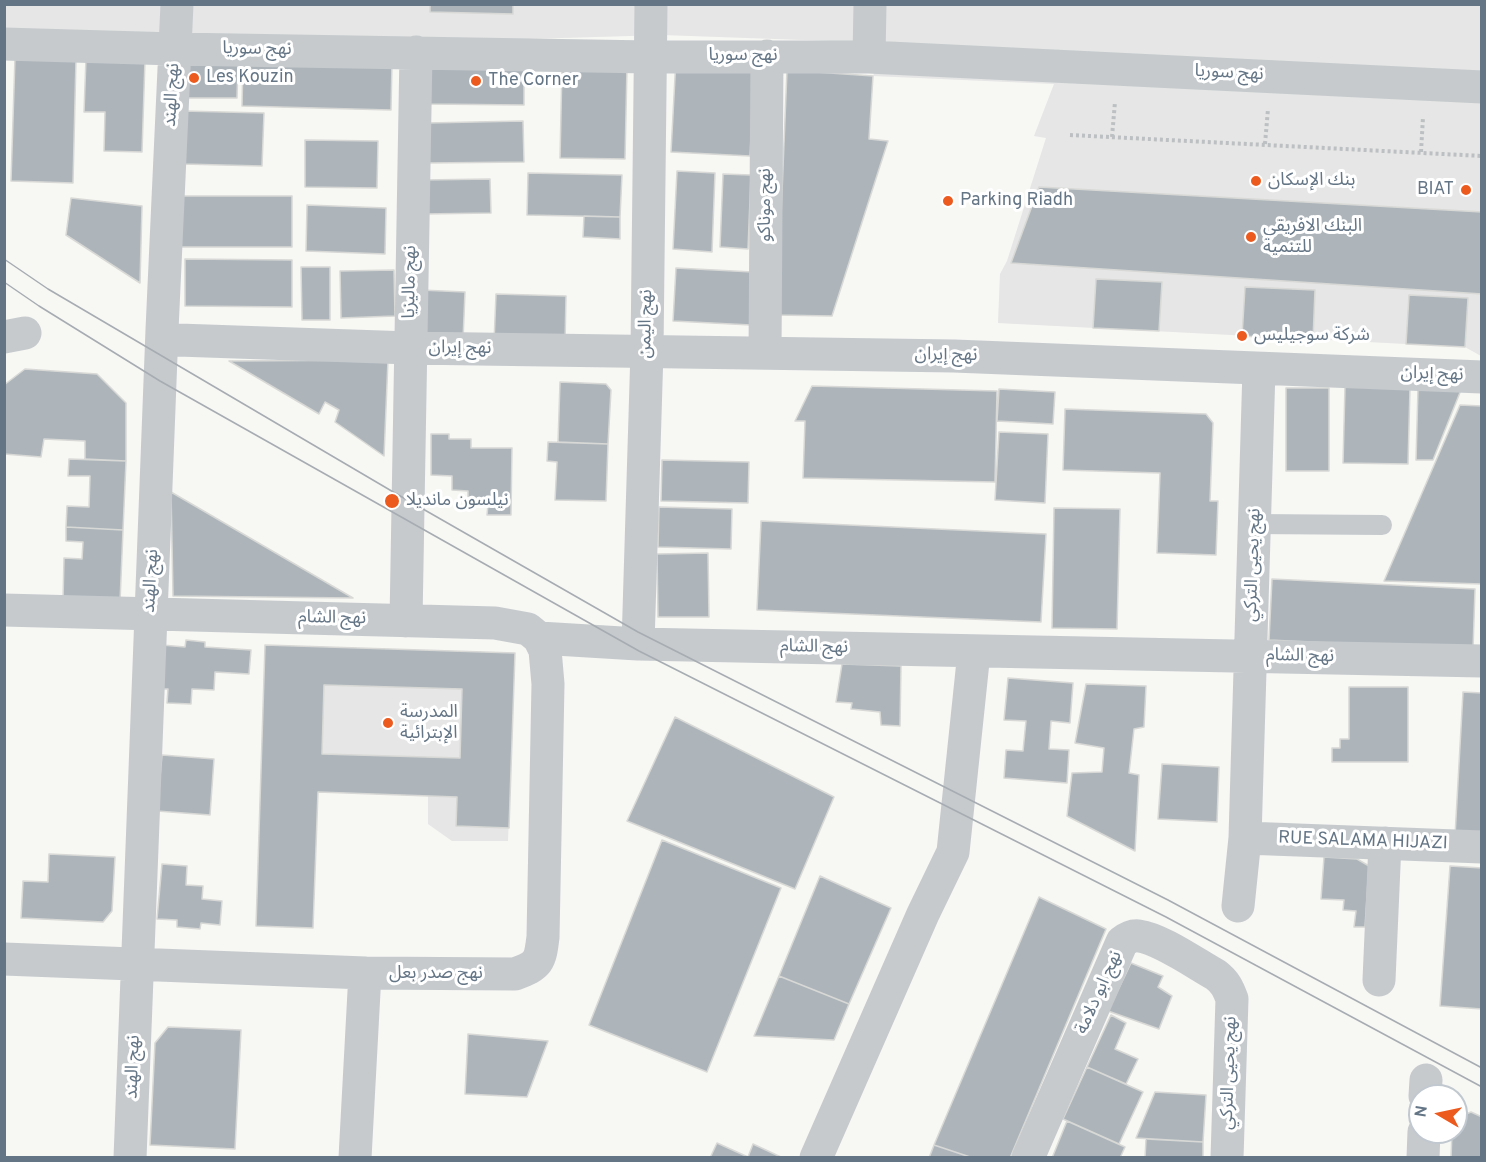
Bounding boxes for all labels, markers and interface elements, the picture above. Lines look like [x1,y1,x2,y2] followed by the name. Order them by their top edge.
[222,39,292,61] street label: نهج سوريا
[708,45,778,67] street label: نهج سوريا
[1194,61,1264,87] street label: نهج سوريا
[161,63,185,127] street label: نهج الهند
[206,67,294,89] place label: Les Kouzin
[488,70,579,92] place label: The Corner
[187,71,201,85] marker: Les Kouzin
[469,74,483,88] marker: The Corner
[755,168,777,242] street label: نهج موناكو
[1268,170,1355,192] place label: بنك الإسكان
[1249,174,1263,188] marker: بنك الإسكان
[1417,179,1454,201] place label: BIAT
[1459,183,1473,197] marker: BIAT
[960,190,1073,212] place label: Parking Riadh
[941,194,955,208] marker: Parking Riadh
[1263,216,1362,258] place label: البنك الافريقي للتنمية
[1244,230,1258,244] marker: البنك الافريقي للتنمية
[400,245,422,319] street label: نهج ماليزيا
[636,289,658,359] street label: نهج اليمن
[1254,325,1370,347] place label: شركة سوجيليس
[1235,329,1249,343] marker: شركة سوجيليس
[428,338,492,360] street label: نهج إيران
[914,345,978,367] street label: نهج إيران
[1400,363,1464,387] street label: نهج إيران
[406,490,509,512] place label: نيلسون مانديلا
[383,492,401,510] marker: نيلسون مانديلا
[1241,508,1267,622] street label: نهج يحيى التركي
[140,549,164,613] street label: نهج الهند
[298,608,366,630] street label: نهج الشام
[780,637,848,659] street label: نهج الشام
[1266,646,1334,668] street label: نهج الشام
[400,702,458,744] place label: المدرسة الإبترائية
[381,716,395,730] marker: المدرسة الإبترائية
[1278,828,1448,856] street label: RUE SALAMA HIJAZI
[1072,948,1128,1038] street label: نهج ابو دلامة
[389,963,483,985] street label: نهج صدر بعل
[1217,1016,1243,1130] street label: نهج يحيى التركي
[122,1035,146,1099] street label: نهج الهند
[1408,1084,1468,1144] north arrow
[1411,1104,1433,1119] text: N

